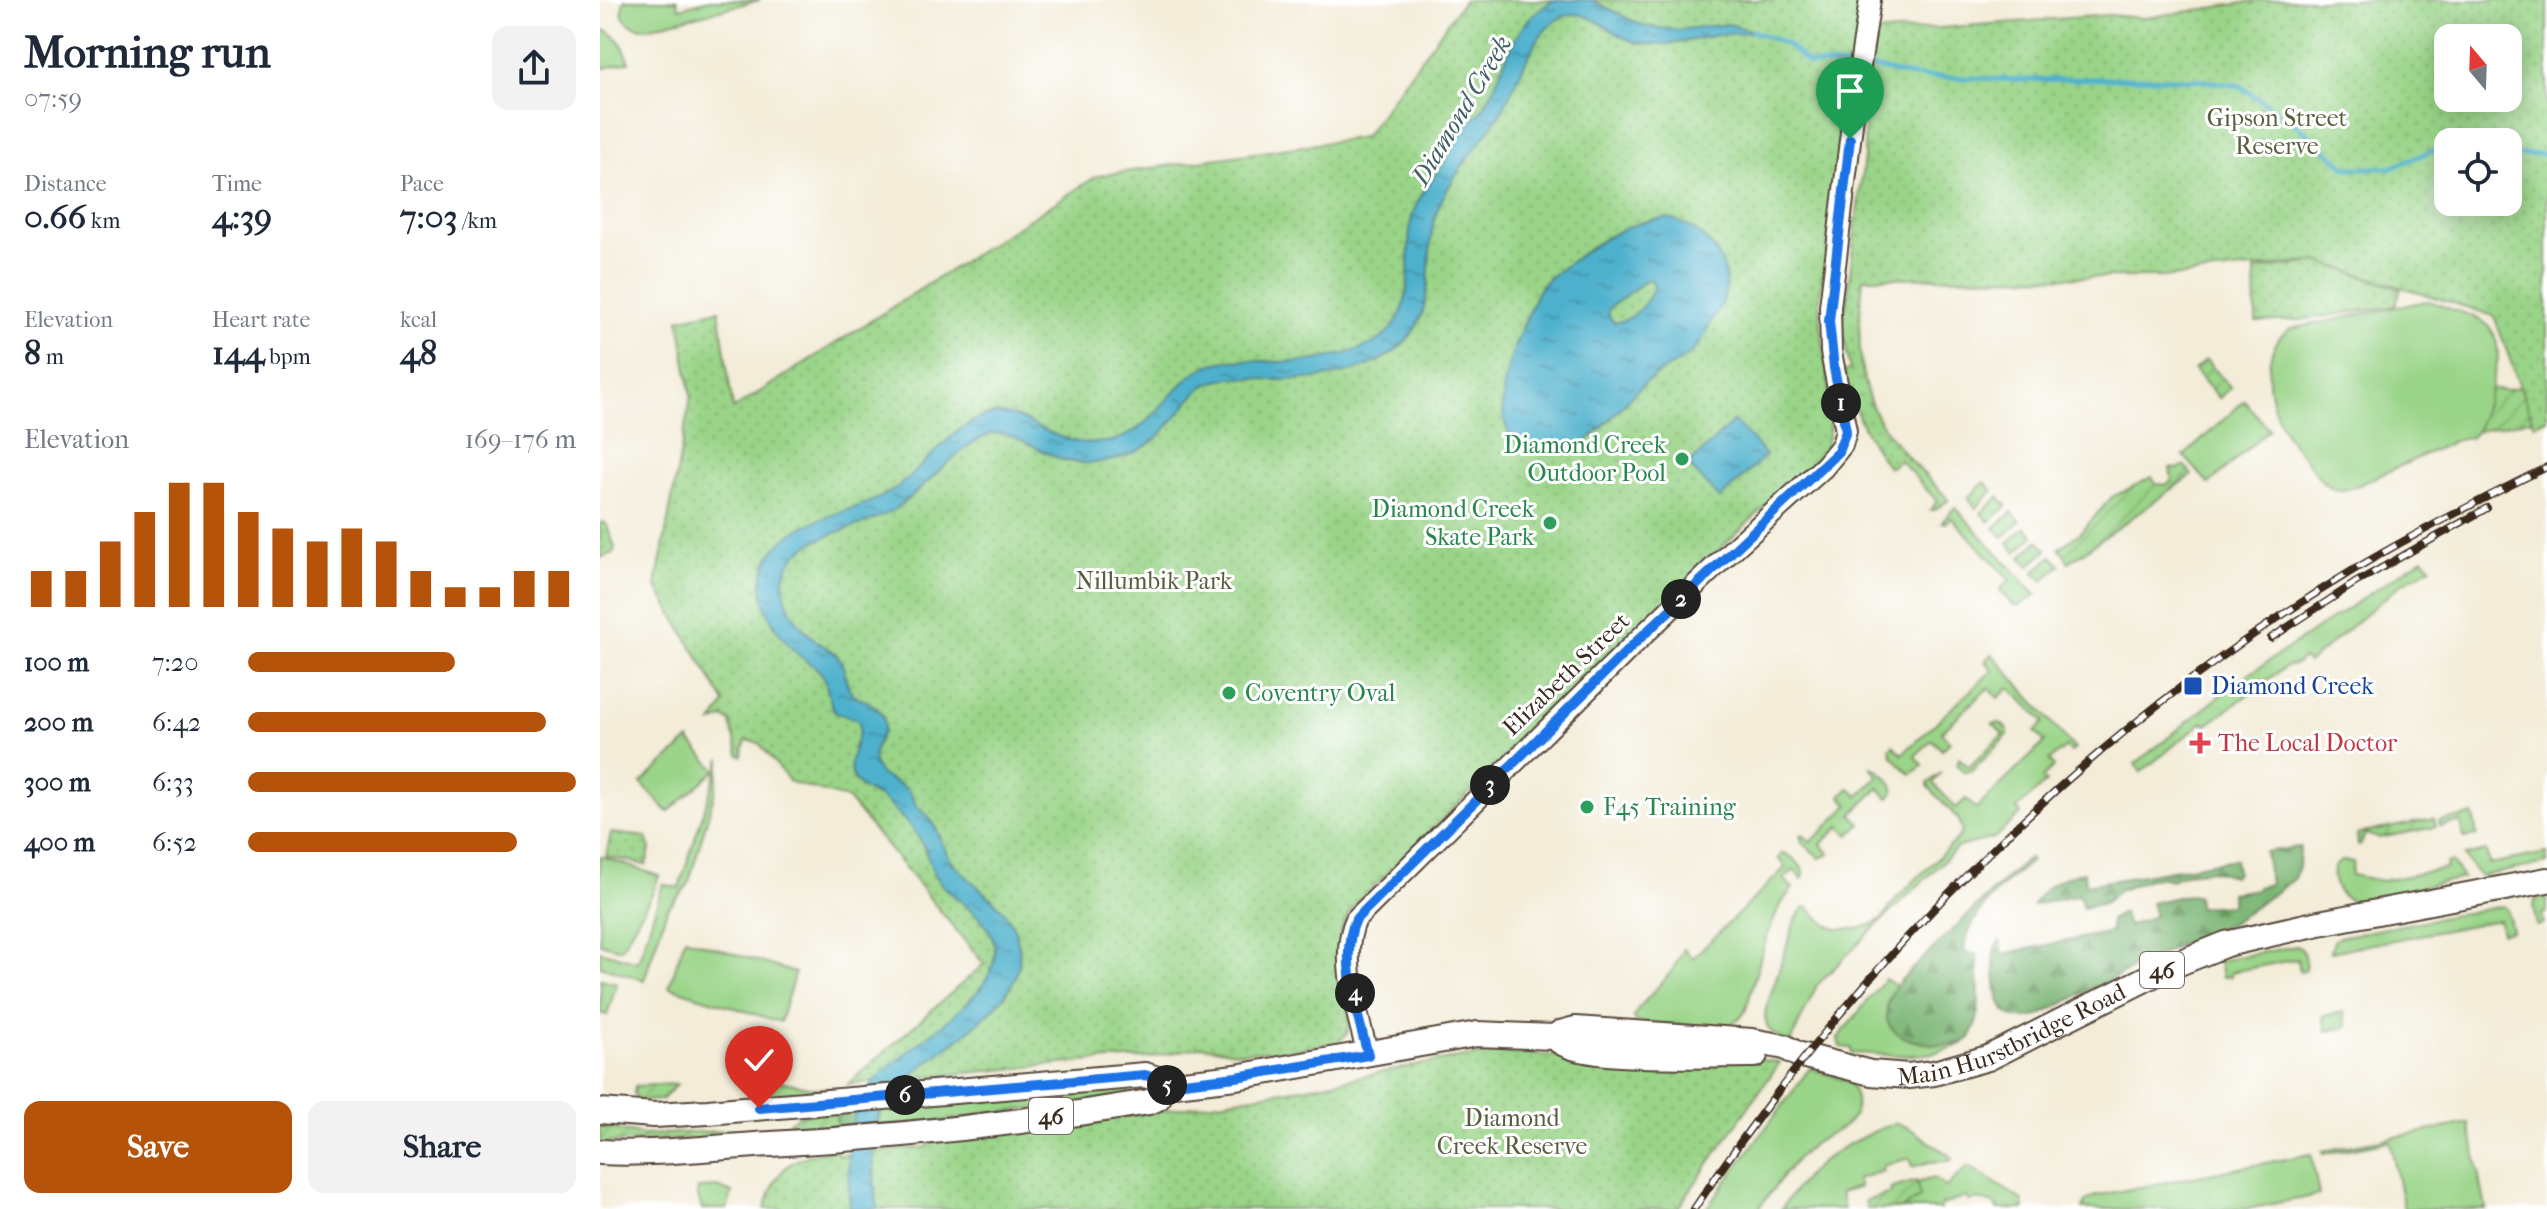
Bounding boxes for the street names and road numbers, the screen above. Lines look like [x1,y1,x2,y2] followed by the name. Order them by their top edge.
[1497,606,1635,741] street label: Elizabeth Street
[2140,952,2184,988] road number: 46
[1896,977,2131,1091] street label: Main Hurstbridge Road
[1029,1098,1073,1134] road number: 46

